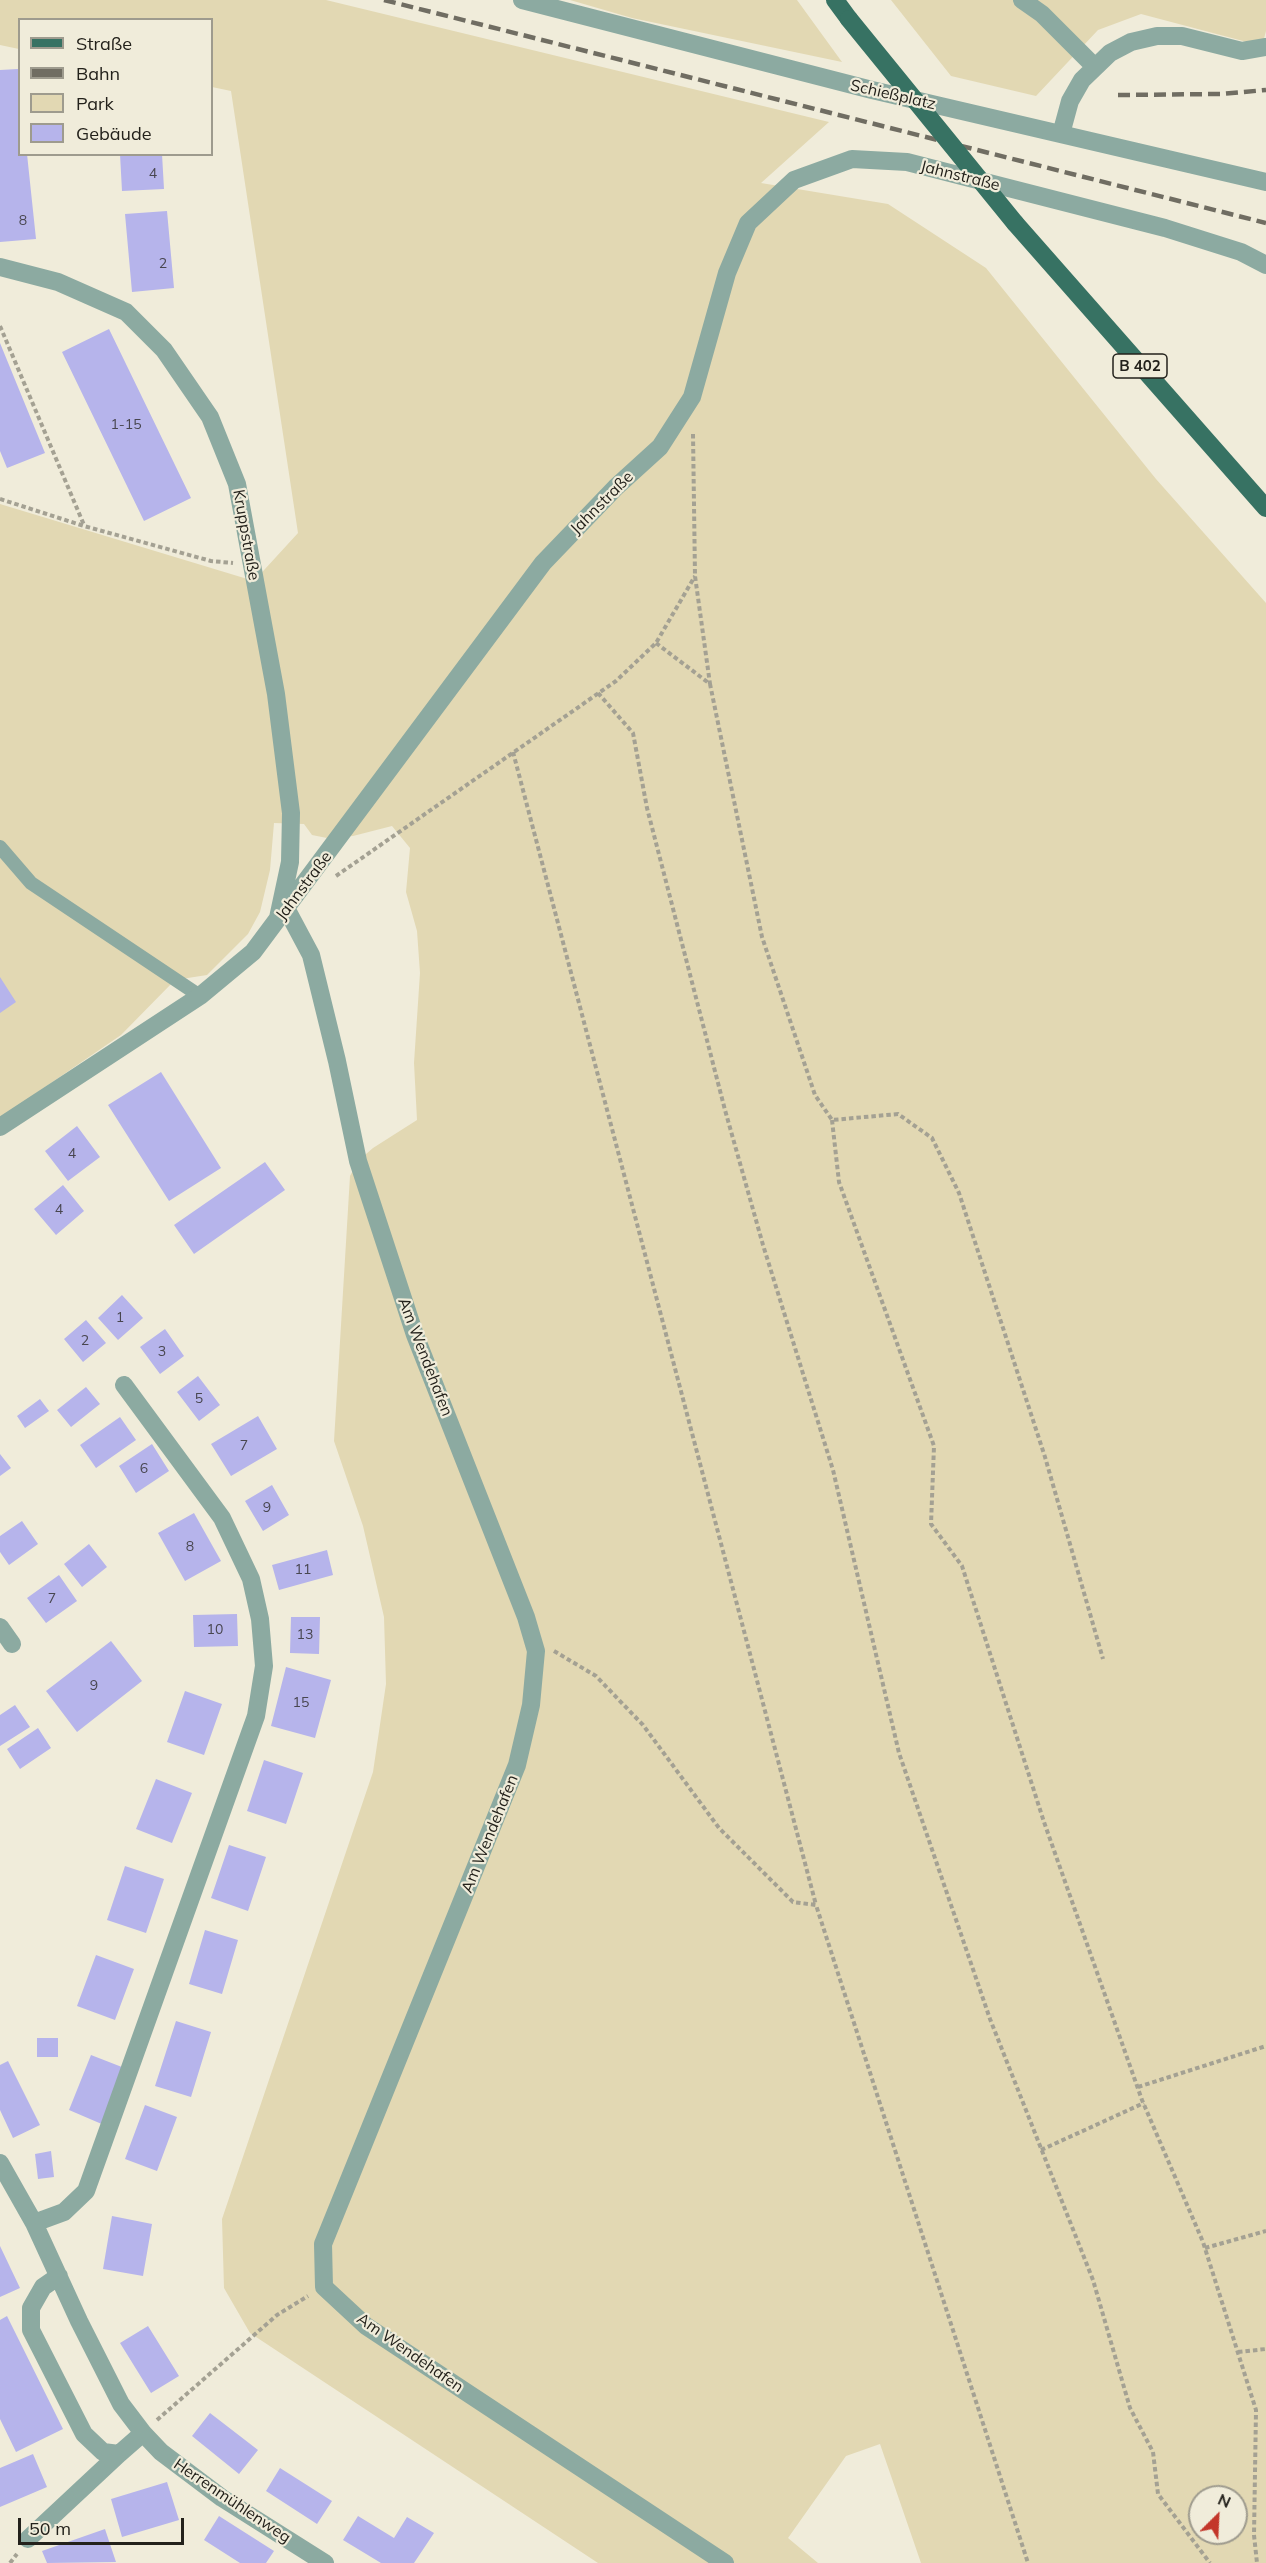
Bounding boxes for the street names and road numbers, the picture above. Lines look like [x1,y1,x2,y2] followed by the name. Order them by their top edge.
[849,76,937,114] street label: Schießplatz
[918,157,1002,195] street label: Jahnstraße
[1113,354,1167,378] road number: B 402
[566,467,638,539] street label: Jahnstraße
[229,488,263,582] street label: Kruppstraße
[272,848,336,924] street label: Jahnstraße
[394,1295,456,1419] street label: Am Wendehafen
[458,1772,522,1896] street label: Am Wendehafen
[353,2309,467,2397] street label: Am Wendehafen
[170,2455,294,2547] street label: Herrenmühlenweg

